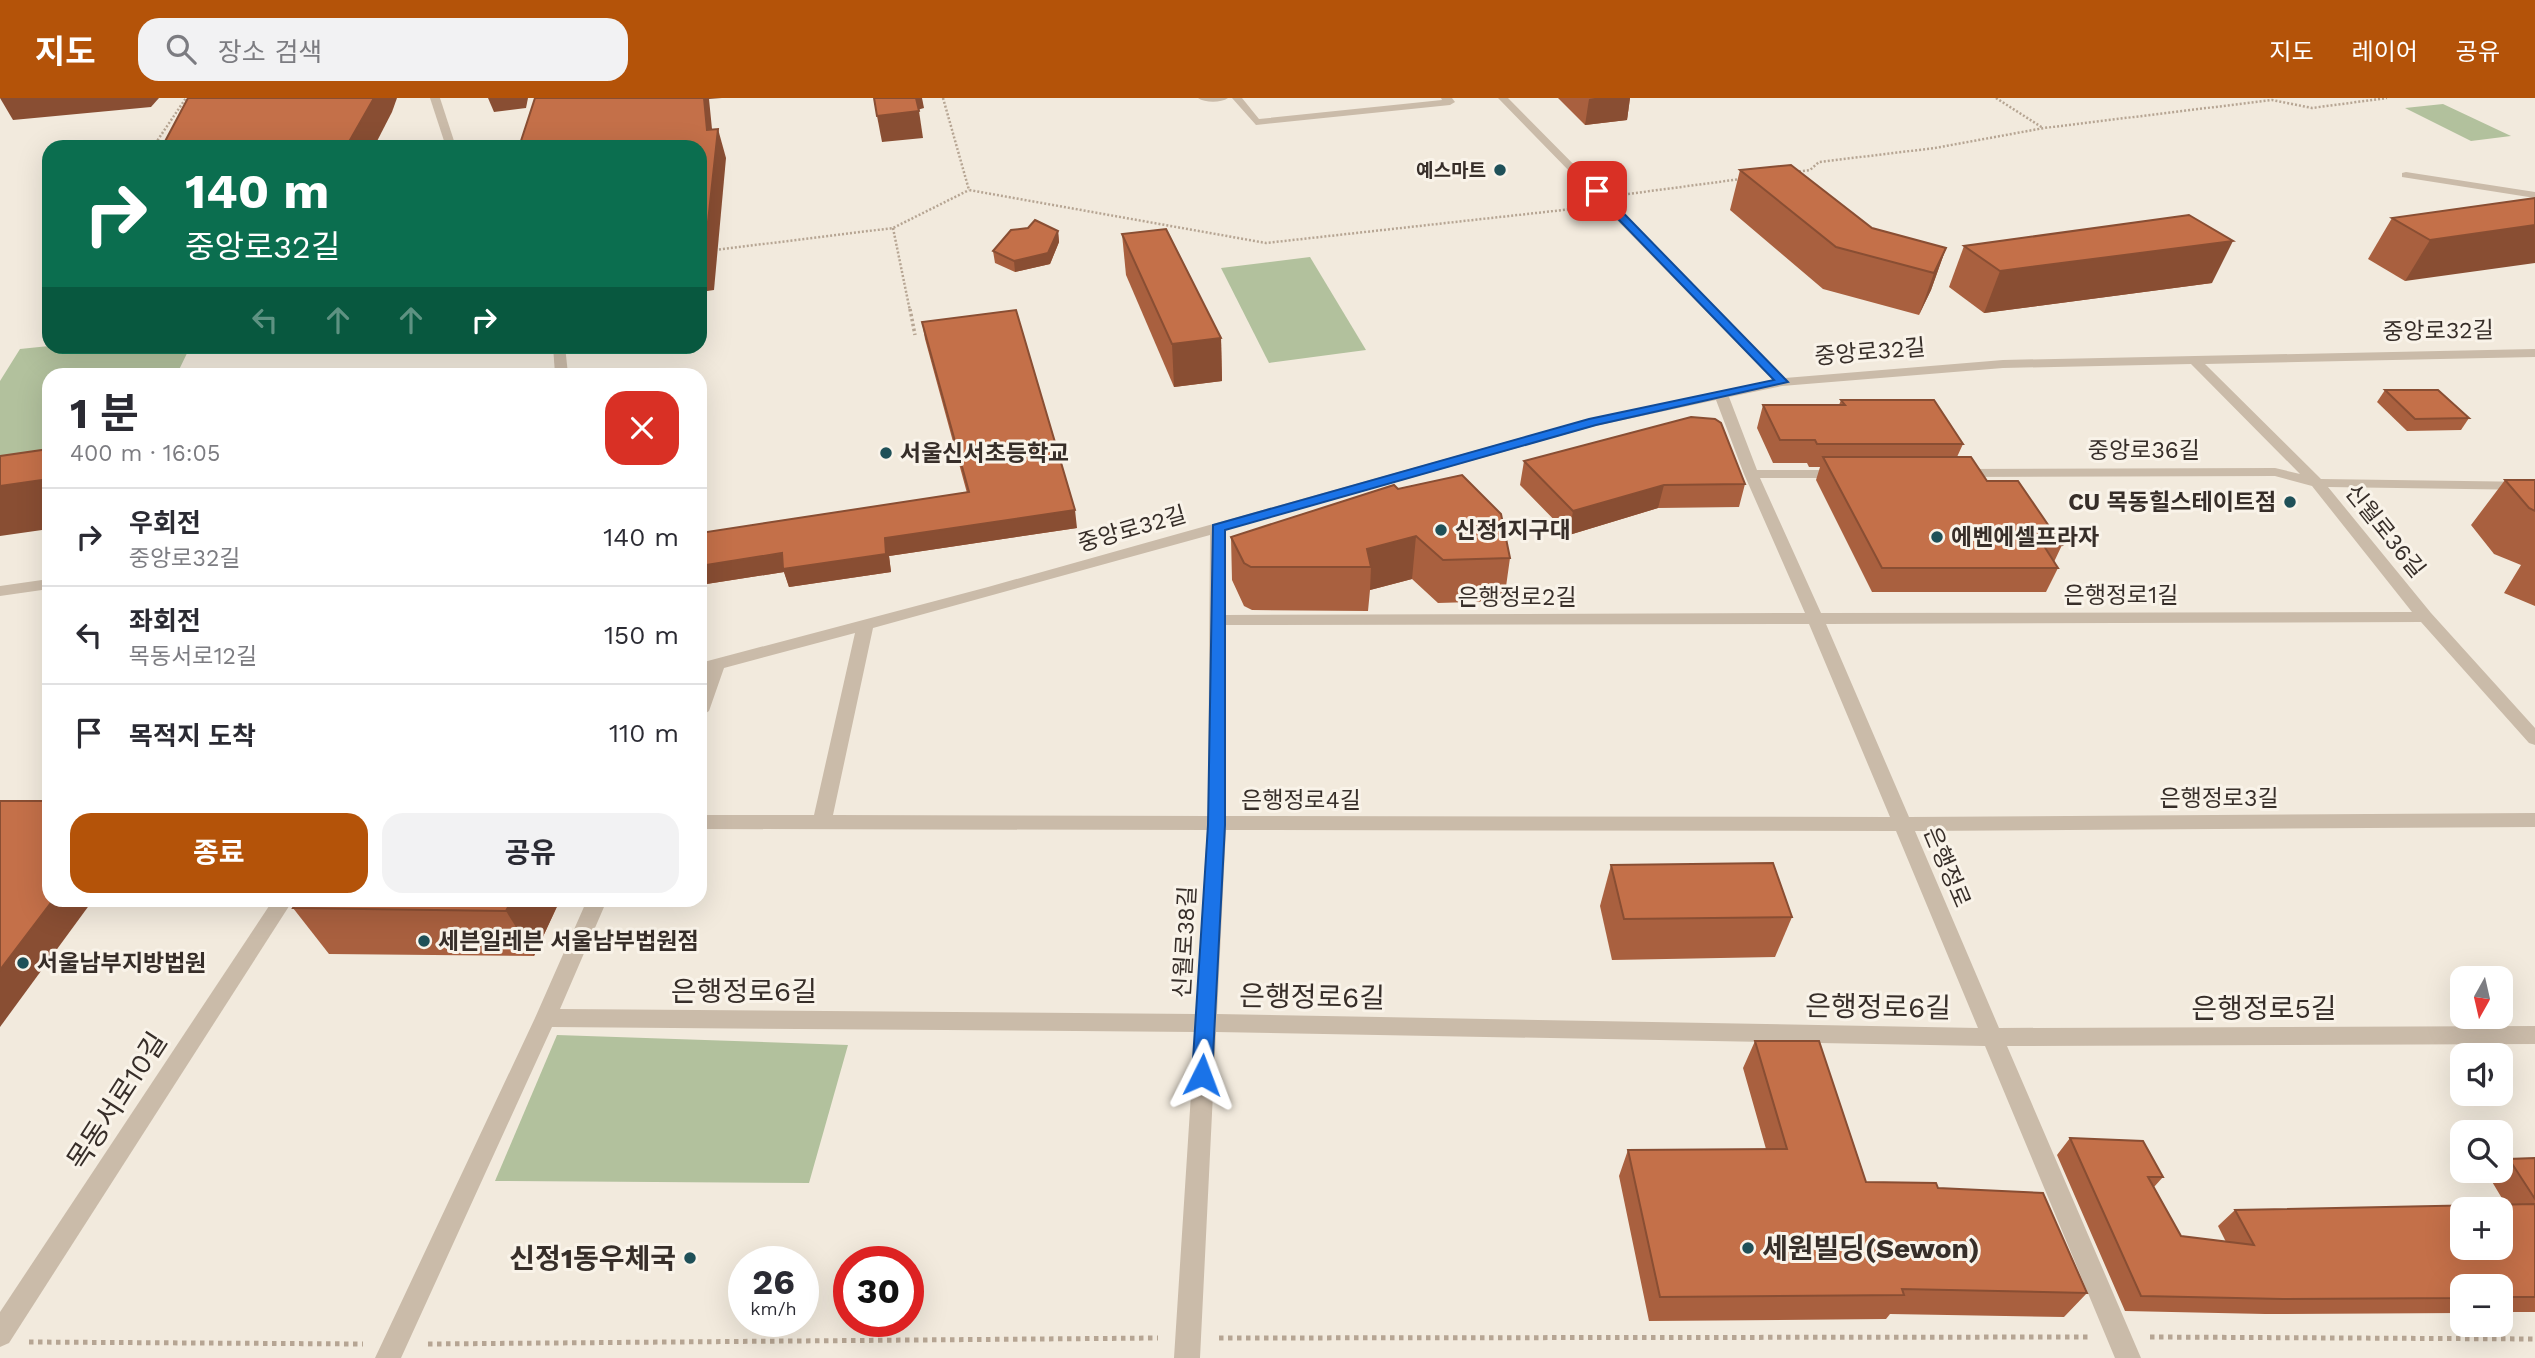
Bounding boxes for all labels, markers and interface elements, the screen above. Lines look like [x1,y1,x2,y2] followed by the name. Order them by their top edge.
[138,18,628,81] search box
[162,30,200,68] icon: search
[35,32,96,71] text: 지도
[218,37,322,67] text: 장소 검색
[2269,38,2314,66] text: 지도
[2352,38,2418,66] text: 레이어
[2456,38,2500,66] text: 공유
[1416,159,1486,182] place label: 예스마트
[1567,161,1627,221] pin
[185,162,329,220] text: 140 m
[1492,162,1508,178] marker: 예스마트
[70,168,161,259] icon: right
[1578,172,1616,210] icon: arrive
[185,228,340,266] text: 중앙로32길
[246,301,284,339] icon: left
[319,301,357,339] icon: ahead
[392,301,430,339] icon: ahead
[465,301,503,339] icon: right
[2382,317,2494,345] street label: 중앙로32길
[1813,334,1927,370] street label: 중앙로32길
[70,389,139,438] text: 1 분
[605,391,679,465] button: close
[2088,437,2200,464] street label: 중앙로36길
[70,440,220,467] text: 400 m · 16:05
[900,440,1069,467] place label: 서울신서초등학교
[878,445,894,461] marker: 서울신서초등학교
[2339,479,2431,583] street label: 신월로36길
[2068,489,2276,516] place label: CU 목동힐스테이트점
[2282,494,2298,510] marker: CU 목동힐스테이트점
[1075,501,1189,557] street label: 중앙로32길
[129,508,201,538] text: 우회전
[1455,517,1571,544] place label: 신정1지구대
[70,518,108,556] icon: right
[603,522,679,552] text: 140 m
[1433,522,1449,538] marker: 신정1지구대
[1951,524,2099,551] place label: 에벤에셀프라자
[1929,529,1945,545] marker: 에벤에셀프라자
[129,545,240,572] text: 중앙로32길
[2064,582,2178,609] street label: 은행정로1길
[1457,584,1577,611] street label: 은행정로2길
[129,606,201,636] text: 좌회전
[70,616,108,654] icon: left
[604,620,679,650] text: 150 m
[129,643,257,670] text: 목동서로12길
[70,714,108,752] icon: arrive
[609,718,679,748] text: 110 m
[129,721,256,751] text: 목적지 도착
[2159,785,2279,812] street label: 은행정로3길
[1241,787,1361,814] street label: 은행정로4길
[70,813,368,893] button: 종료
[382,813,679,893] button: 공유
[1918,823,1976,911] street label: 은행정로
[1169,885,1201,999] street label: 신월로38길
[438,928,699,955] place label: 세븐일레븐 서울남부법원점
[416,933,432,949] marker: 세븐일레븐 서울남부법원점
[37,950,206,977] place label: 서울남부지방법원
[15,955,31,971] marker: 서울남부지방법원
[2450,966,2513,1029] north arrow
[2450,966,2513,1337] map controls
[671,975,817,1008] street label: 은행정로6길
[1239,979,1385,1015] street label: 은행정로6길
[1805,989,1951,1025] street label: 은행정로6길
[2191,992,2337,1025] street label: 은행정로5길
[60,1026,174,1176] street label: 목동서로10길
[1165,1038,1239,1112] position arrow
[2450,1043,2513,1106] button: sound
[2450,1120,2513,1183] button: search
[2450,1197,2513,1260] button: +
[1762,1232,1980,1265] place label: 세원빌딩(Sewon)
[1740,1240,1756,1256] marker: 세원빌딩(Sewon)
[509,1242,676,1275] place label: 신정1동우체국
[833,1246,924,1337] speed limit sign: 30
[682,1250,698,1266] marker: 신정1동우체국
[752,1261,795,1303] text: 26
[2450,1274,2513,1337] button: −
[750,1298,797,1319] text: km/h

